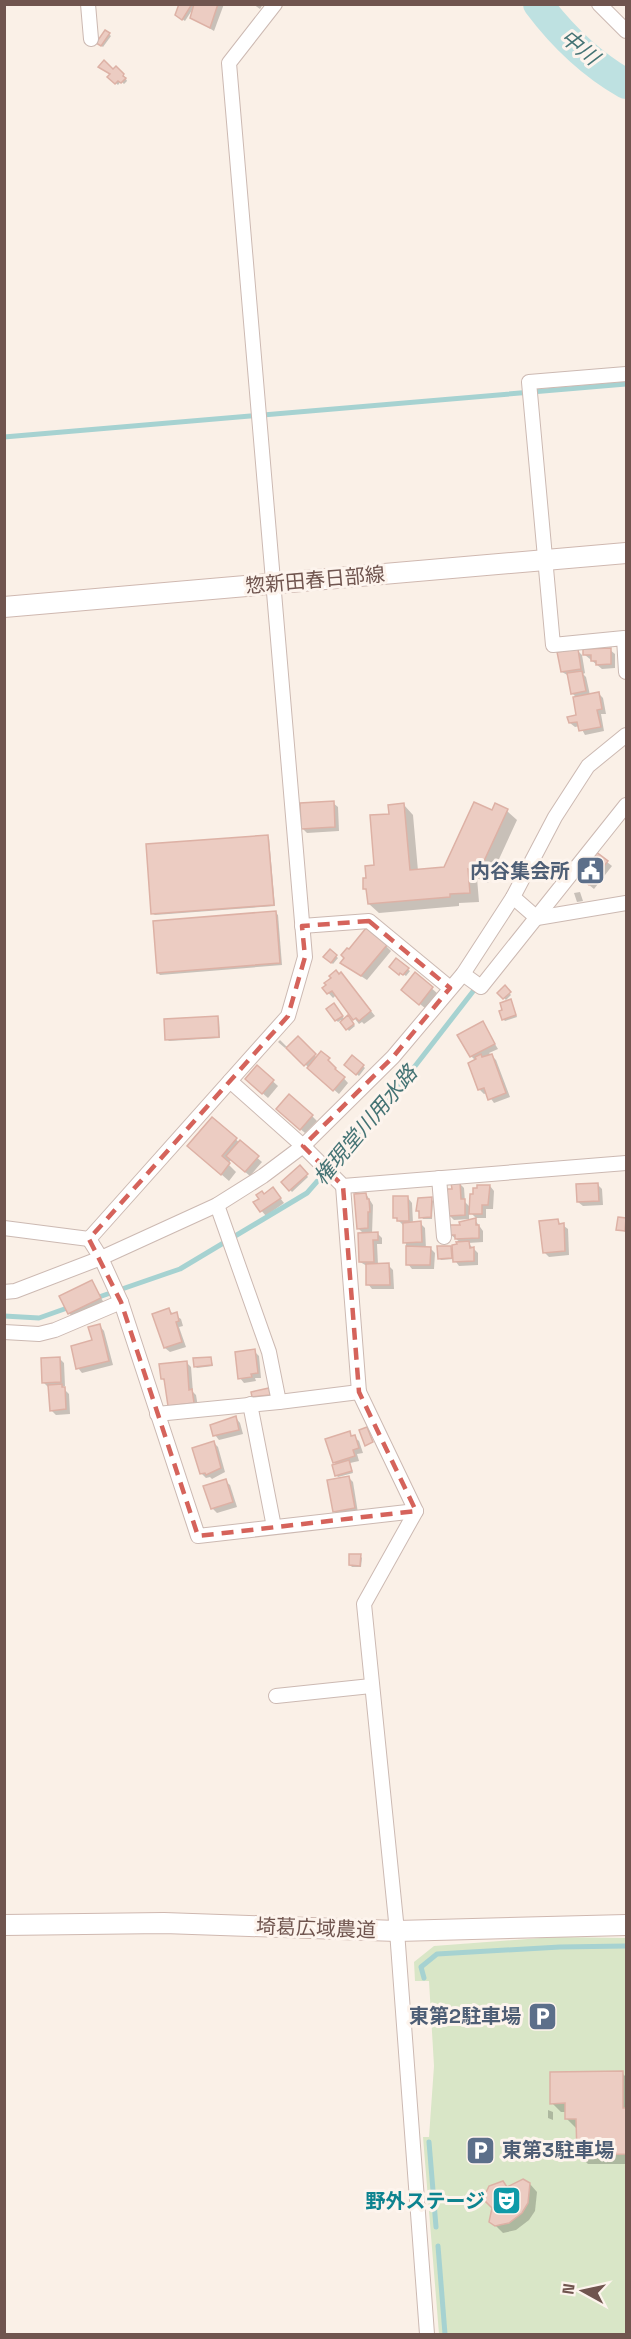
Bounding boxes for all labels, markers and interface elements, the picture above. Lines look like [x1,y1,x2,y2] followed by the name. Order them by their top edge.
[555,23,606,72] water label: 中川
[244,561,386,599] street label: 惣新田春日部線
[575,855,607,887] public building icon: 内谷集会所
[470,858,570,884] place label: 内谷集会所
[307,1058,424,1190] water label: 権現堂川用水路
[256,1913,376,1943] street label: 埼葛広域農道
[526,2000,558,2032] parking icon: 東第2駐車場
[409,2003,521,2029] place label: 東第2駐車場
[465,2134,497,2166] parking icon: 東第3駐車場
[502,2137,614,2163] place label: 東第3駐車場
[490,2185,522,2217] theatre icon: 野外ステージ
[365,2188,485,2214] place label: 野外ステージ
[553,2261,613,2321] north arrow
[557,2282,580,2296] text: N

